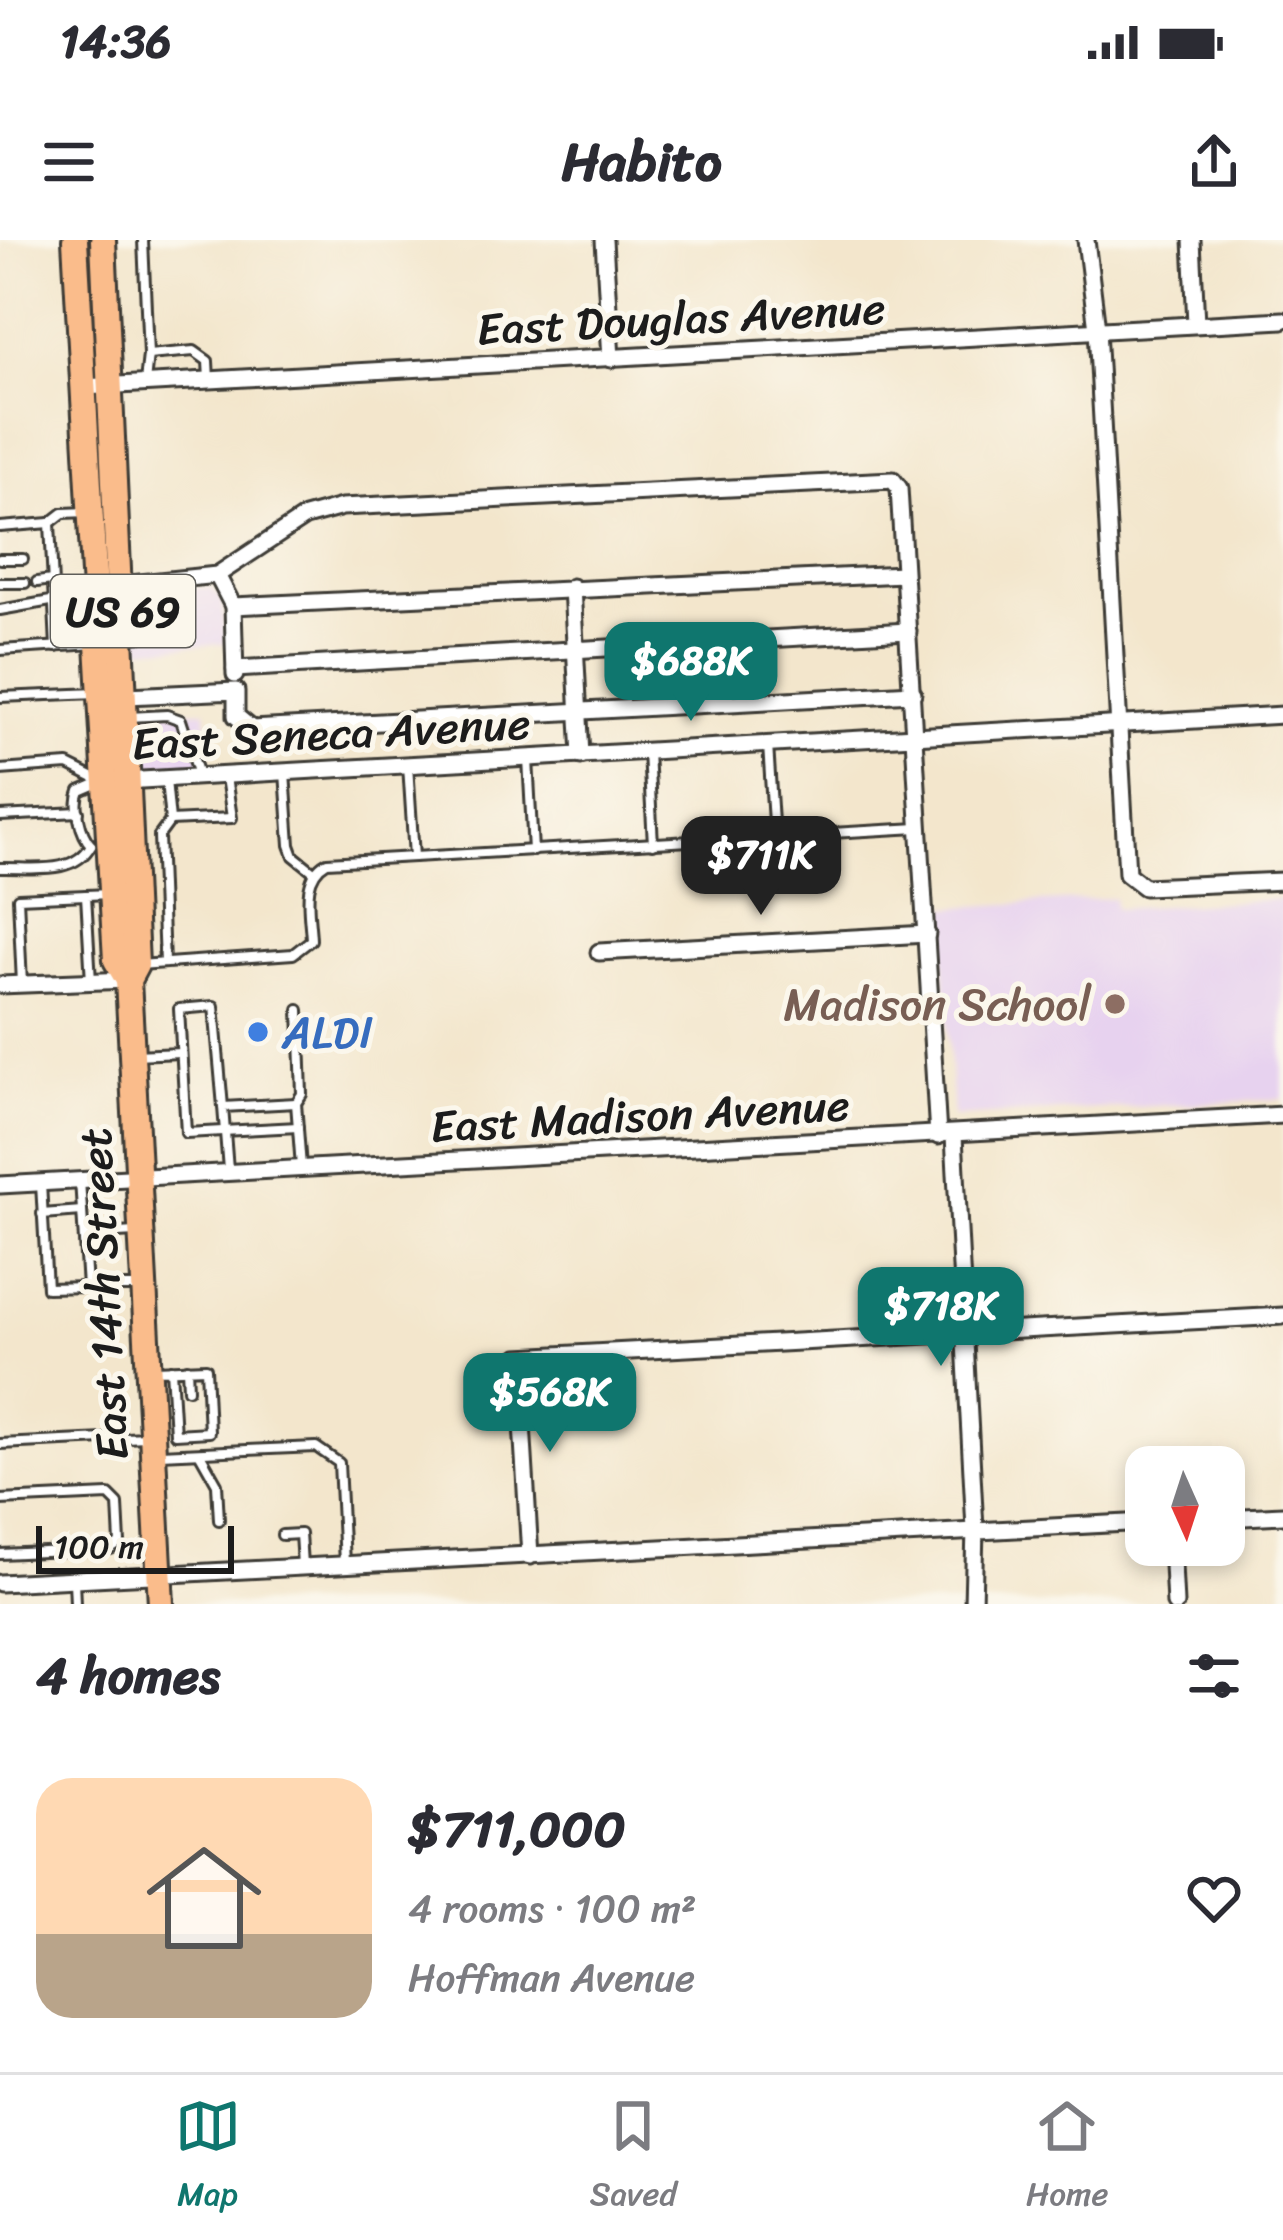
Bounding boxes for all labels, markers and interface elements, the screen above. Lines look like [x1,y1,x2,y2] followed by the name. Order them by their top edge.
[60,2,171,82] text: 14:36
[561,114,722,210] text: Habito
[36,129,102,195] icon: menu
[1181,129,1247,195] icon: share
[475,268,887,370] street label: East Douglas Avenue
[51,575,195,647] road number: US 69
[607,622,775,724] pin: $688K
[631,626,751,695] text: $688K
[130,684,532,784] street label: East Seneca Avenue
[677,816,845,918] pin: $711K
[708,820,814,889] text: $711K
[784,965,1092,1045] place label: Madison School
[1102,991,1128,1017] marker: Madison School
[281,993,373,1073] place label: ALDI
[245,1019,271,1045] marker: ALDI
[428,1065,852,1167] street label: East Madison Avenue
[55,1126,153,1462] street label: East 14th Street
[857,1267,1025,1369] pin: $718K
[885,1271,997,1340] text: $718K
[466,1353,634,1455] pin: $568K
[490,1357,610,1426] text: $568K
[1125,1446,1245,1566] north arrow
[1125,1446,1245,1566] map controls
[54,1518,144,1576] text: 100 m
[36,1520,234,1573] scale bar
[36,1631,220,1721] text: 4 homes
[1181,1643,1247,1709] icon: filters
[408,1784,626,1874] text: $711,000
[132,1826,276,1970] icon: home
[1181,1865,1247,1931] icon: heart
[408,1874,696,1943] text: 4 rooms · 100 m²
[408,1943,695,2012] text: Hoffman Avenue
[175,2093,241,2223] tab: Map
[590,2093,677,2223] tab: Saved
[1026,2093,1108,2223] tab: Home

